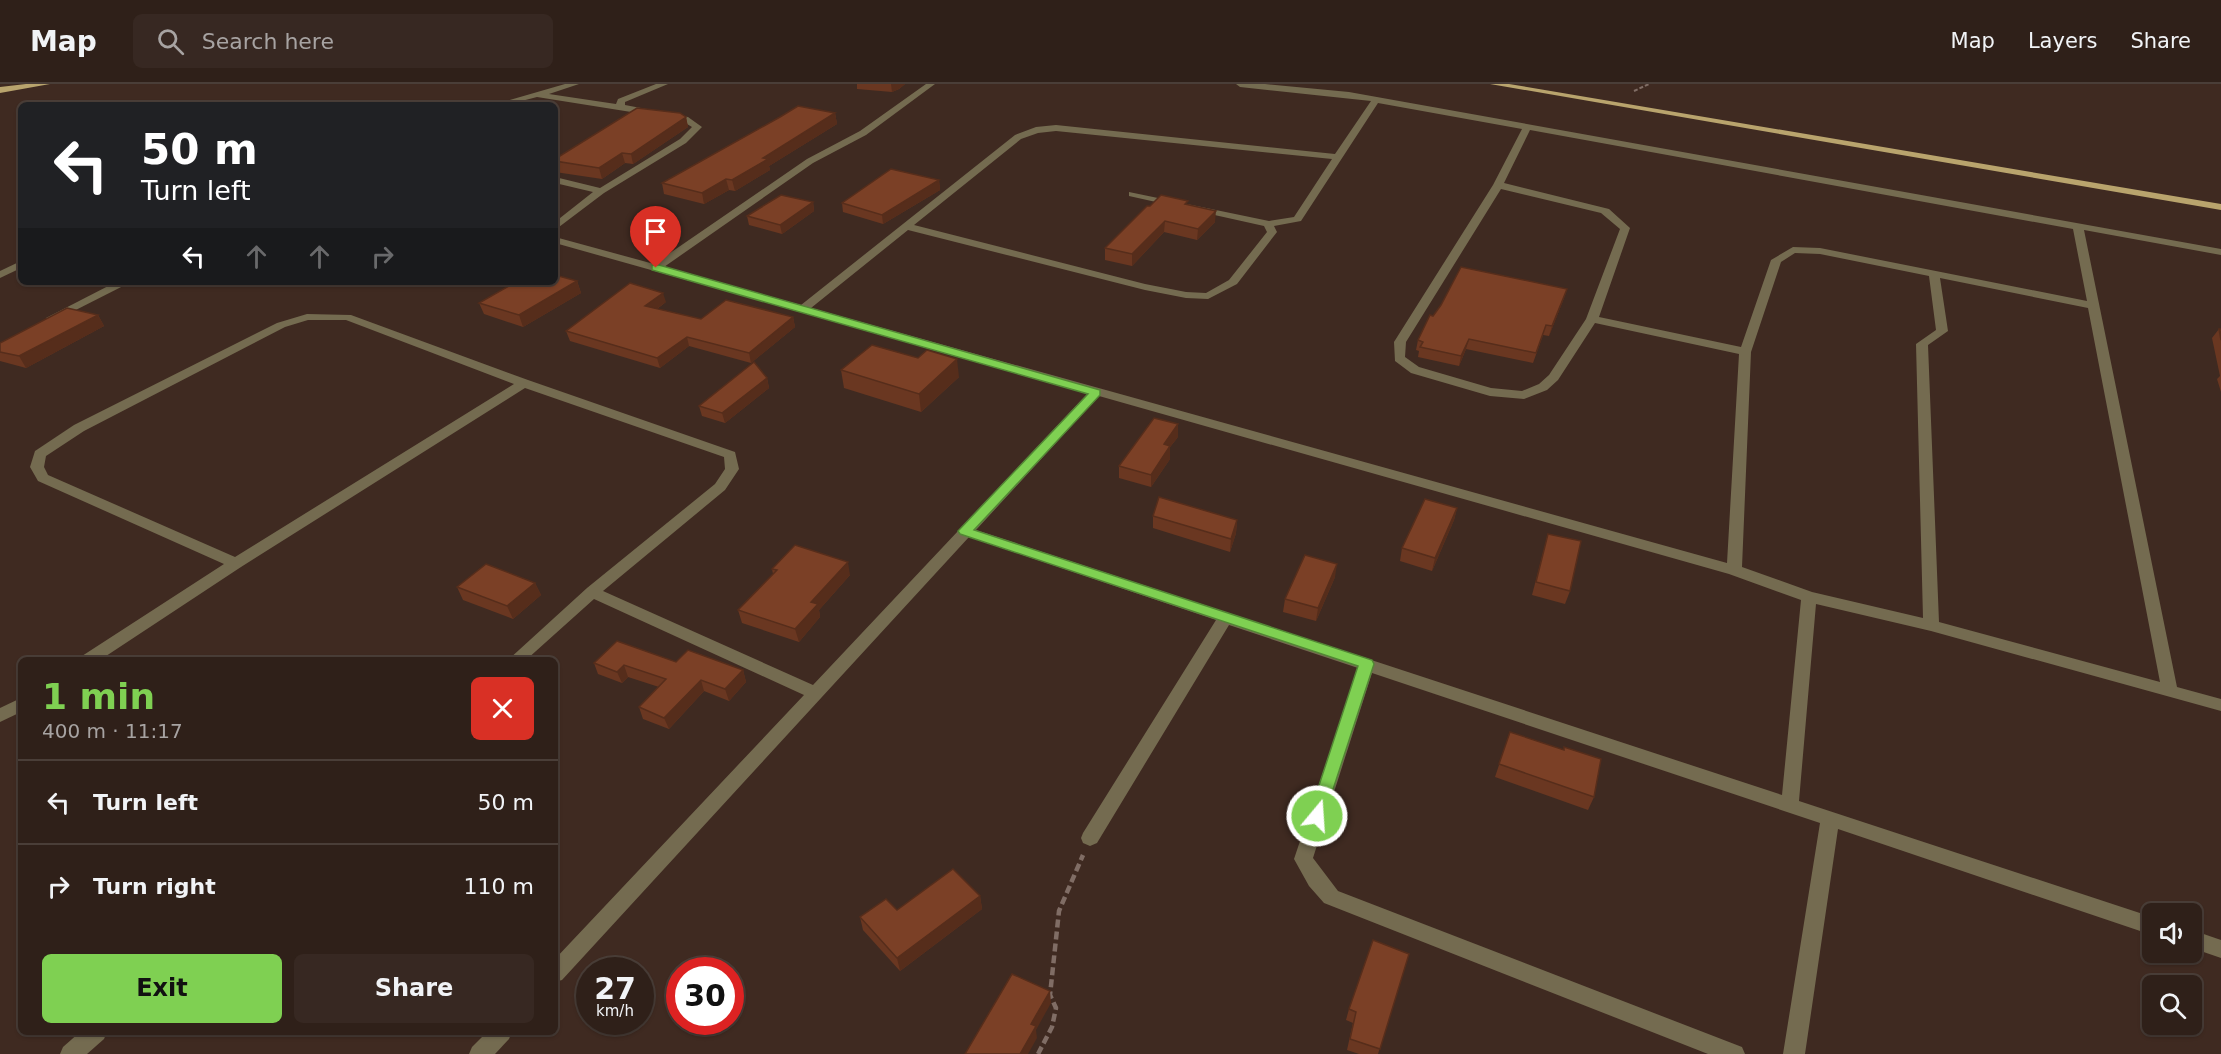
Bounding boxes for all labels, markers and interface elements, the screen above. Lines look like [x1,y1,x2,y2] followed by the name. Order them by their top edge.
[133,14,553,68] search box
[30,25,97,58] text: Map
[154,25,187,58] icon: search
[202,29,334,54] text: Search here
[1951,29,1995,53] text: Map
[2028,29,2097,53] text: Layers
[2130,29,2191,53] text: Share
[141,125,258,174] text: 50 m
[42,126,120,204] icon: left
[141,175,251,206] text: Turn left
[630,206,681,268] pin
[639,215,672,248] icon: arrive
[177,240,210,273] icon: left
[240,240,273,273] icon: ahead
[303,240,336,273] icon: ahead
[366,240,399,273] icon: right
[42,676,155,717] text: 1 min
[471,677,534,740] button: close
[42,719,183,743] text: 400 m · 11:17
[1285,784,1349,848] position arrow
[42,786,75,819] icon: left
[93,790,198,815] text: Turn left
[478,790,534,815] text: 50 m
[42,870,75,903] icon: right
[93,874,216,899] text: Turn right
[464,874,534,899] text: 110 m
[2142,903,2202,1035] map controls
[2142,903,2202,963] button: sound
[42,954,282,1023] button: Exit
[294,954,534,1023] button: Share
[666,957,744,1035] speed limit sign: 30
[594,971,636,1006] text: 27
[2142,975,2202,1035] button: search
[596,1002,634,1020] text: km/h

